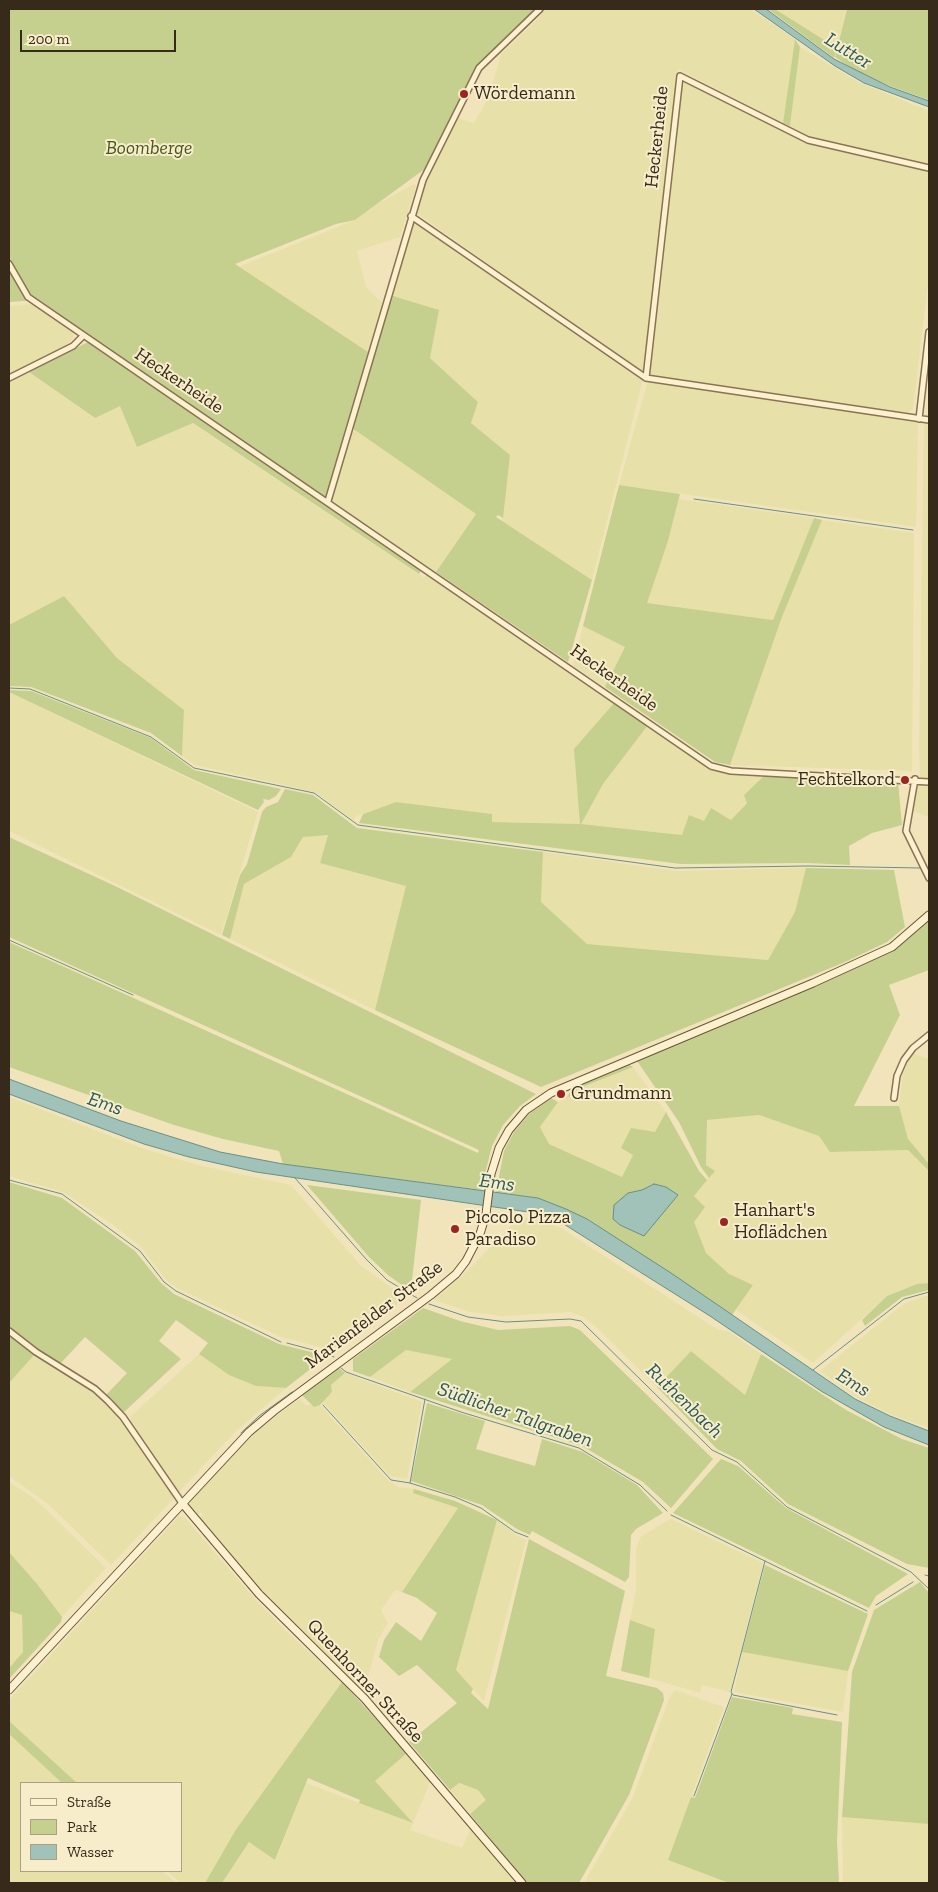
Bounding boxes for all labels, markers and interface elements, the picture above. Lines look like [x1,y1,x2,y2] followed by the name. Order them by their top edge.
[22,20,179,52] scale bar
[820,27,876,75] water label: Lutter
[28,30,69,48] text: 200 m
[474,83,575,105] place label: Wördemann
[640,85,674,189] street label: Heckerheide
[458,88,470,100] marker: Wördemann
[106,138,192,160] park label: Boomberge
[130,343,228,419] street label: Heckerheide
[566,639,662,717] street label: Heckerheide
[798,769,895,791] place label: Fechtelkord
[899,774,911,786] marker: Fechtelkord
[571,1083,671,1105] place label: Grundmann
[84,1087,126,1121] water label: Ems
[555,1088,567,1100] marker: Grundmann
[478,1169,516,1197] water label: Ems
[734,1200,827,1244] place label: Hanhart's Hoflädchen
[465,1207,571,1251] place label: Piccolo Pizza Paradiso
[718,1216,730,1228] marker: Hanhart's Hoflädchen
[449,1223,461,1235] marker: Piccolo Pizza Paradiso
[301,1256,447,1374] street label: Marienfelder Straße
[641,1358,727,1444] water label: Ruthenbach
[832,1363,874,1403] water label: Ems
[434,1377,596,1453] water label: Südlicher Talgraben
[302,1615,428,1747] street label: Quenhorner Straße
[20,1782,182,1872] legend
[67,1793,111,1811] text: Straße
[67,1818,97,1836] text: Park
[67,1843,114,1861] text: Wasser

